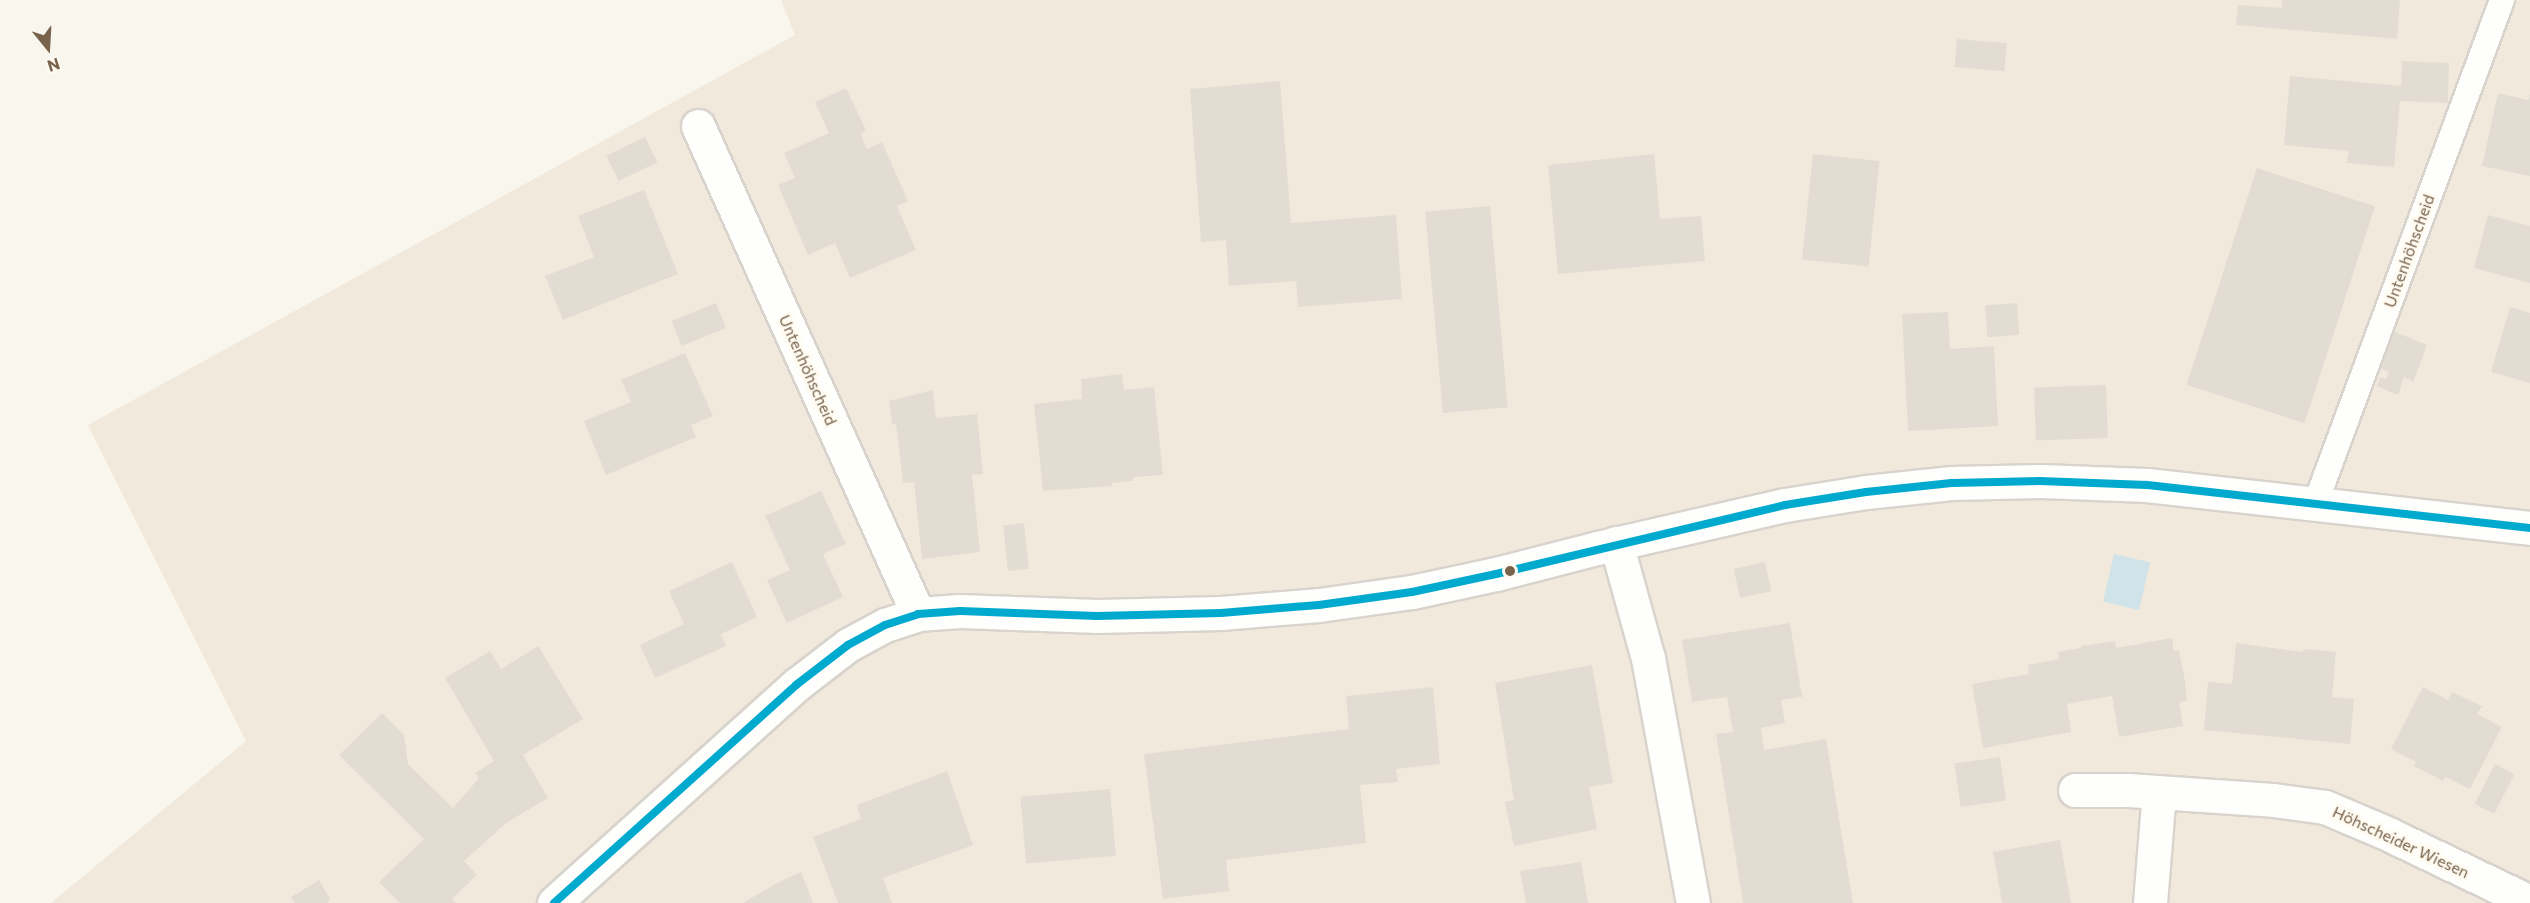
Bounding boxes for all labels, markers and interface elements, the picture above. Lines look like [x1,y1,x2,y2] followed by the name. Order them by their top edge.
[18,18,78,78] north arrow
[45,55,62,76] text: N
[2380,192,2438,310] street label: Untenhöhscheid
[775,312,841,428] street label: Untenhöhscheid
[1504,565,1516,577] unlabelled marker
[2330,802,2472,882] street label: Höhscheider Wiesen

